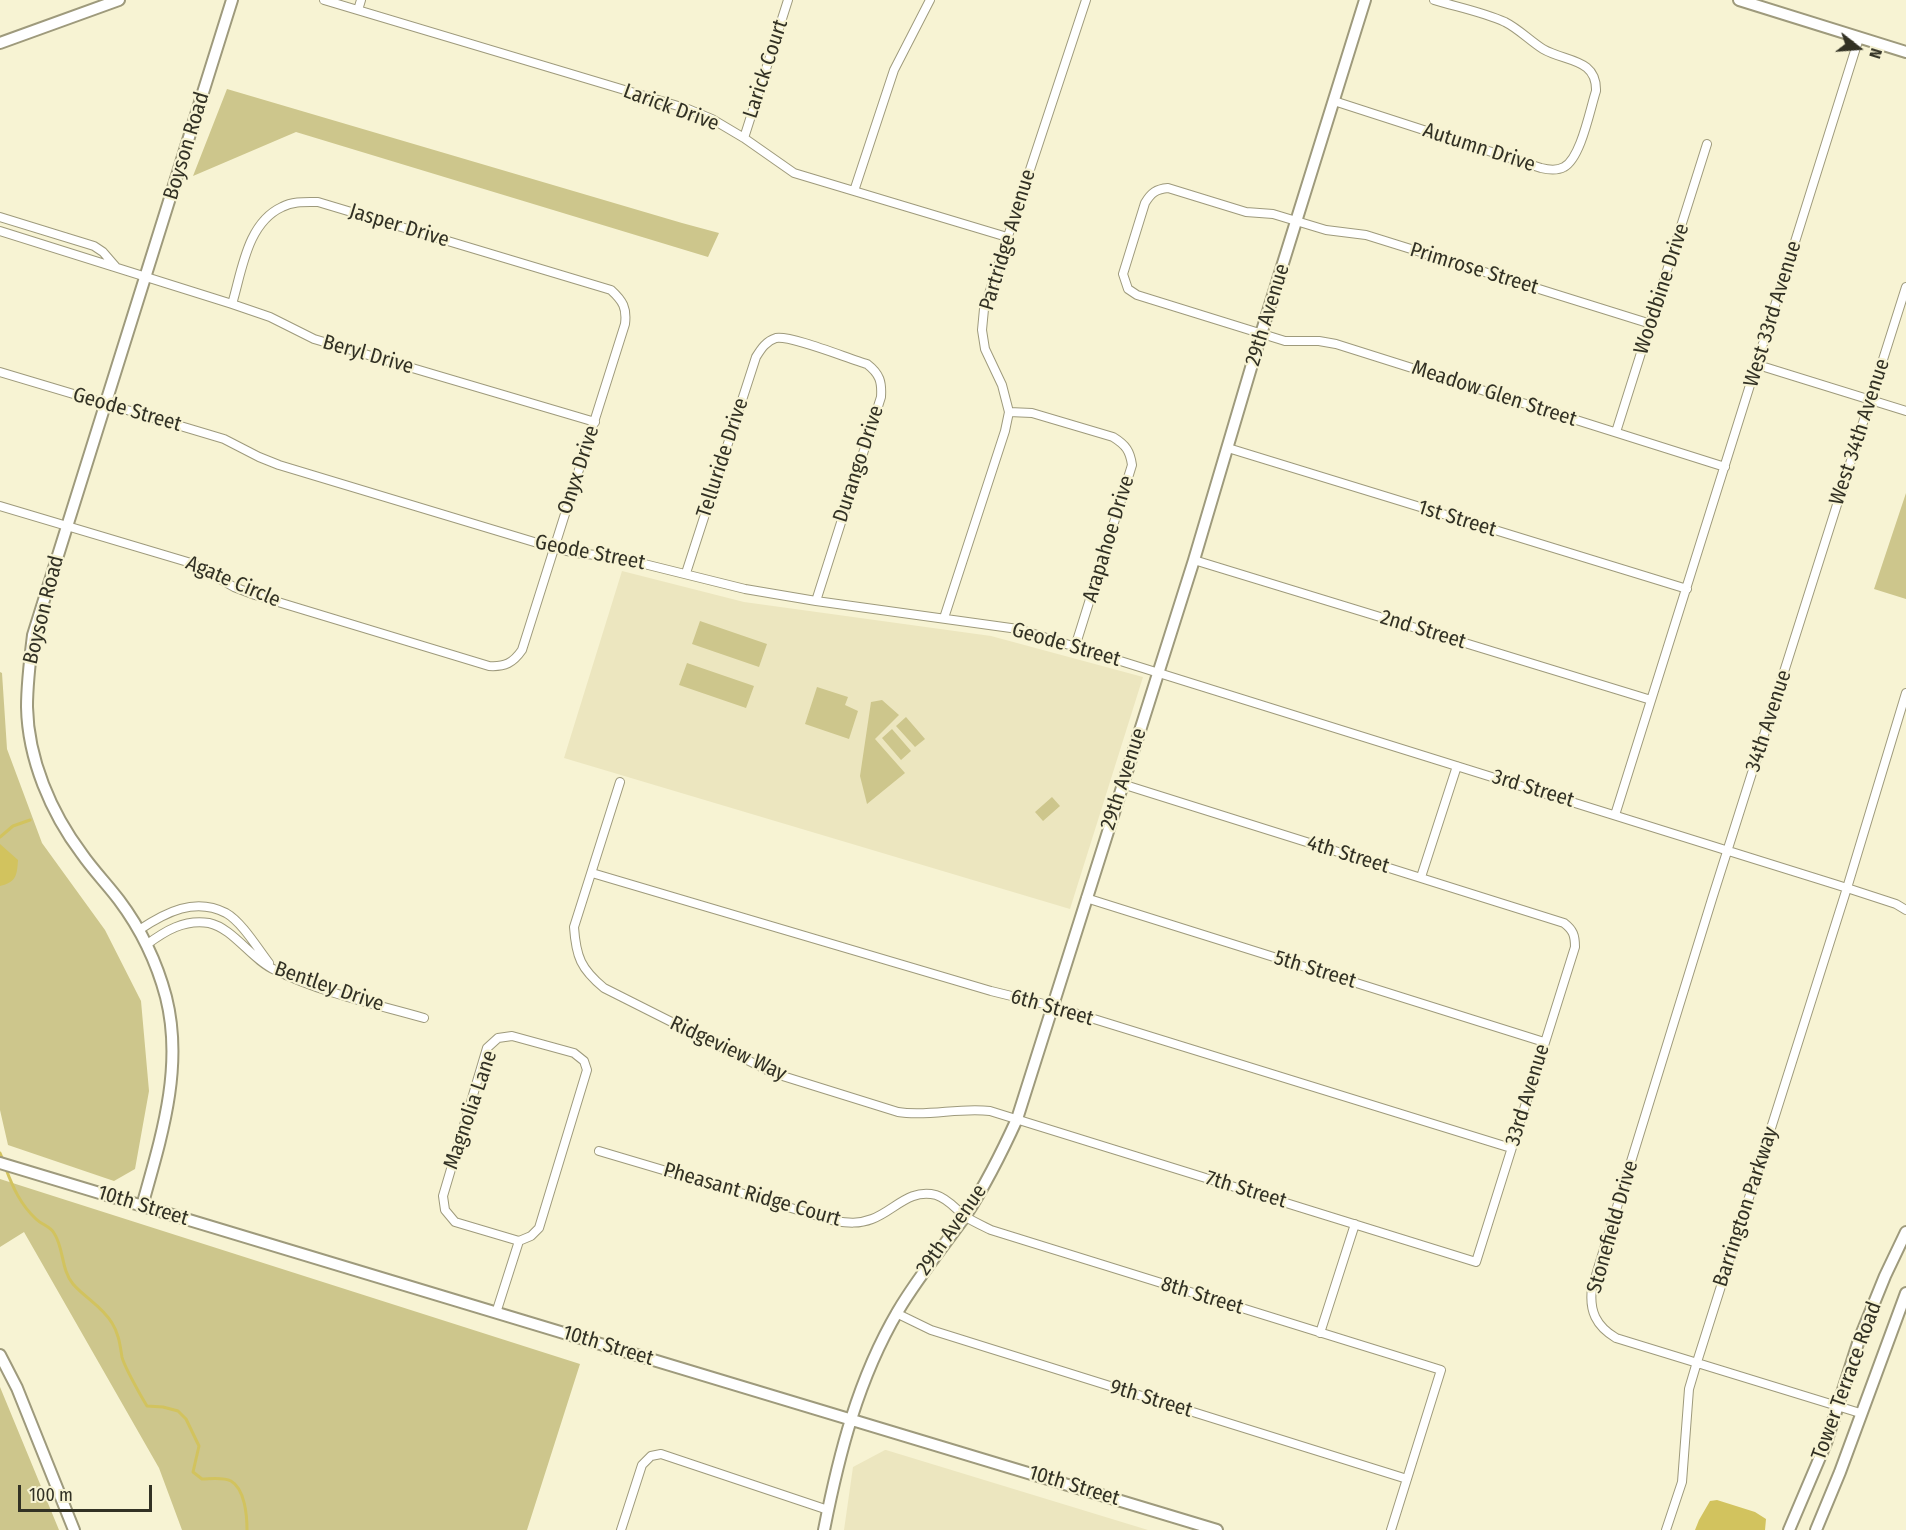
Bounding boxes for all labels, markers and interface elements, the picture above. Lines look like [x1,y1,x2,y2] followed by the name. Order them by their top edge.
[738,16,794,122] street label: Larick Court
[1828,18,1888,78] north arrow
[1865,46,1886,61] text: N
[620,79,722,137] street label: Larick Drive
[159,89,215,203] street label: Boyson Road
[1420,118,1538,178] street label: Autumn Drive
[975,166,1041,314] street label: Partridge Avenue
[346,199,452,253] street label: Jasper Drive
[1629,220,1695,358] street label: Woodbine Drive
[1407,238,1541,300] street label: Primrose Street
[1739,238,1807,390] street label: West 33rd Avenue
[1241,261,1295,369] street label: 29th Avenue
[320,330,416,380] street label: Beryl Drive
[1408,355,1580,433] street label: Meadow Glen Street
[1825,356,1895,508] street label: West 34th Avenue
[70,382,184,438] street label: Geode Street
[692,395,754,521] street label: Telluride Drive
[828,402,890,526] street label: Durango Drive
[553,422,605,518] street label: Onyx Drive
[1078,473,1140,605] street label: Arapahoe Drive
[1415,495,1499,543] street label: 1st Street
[533,530,647,576] street label: Geode Street
[182,551,284,613] street label: Agate Circle
[18,553,70,667] street label: Boyson Road
[1377,605,1469,655] street label: 2nd Street
[1009,617,1123,673] street label: Geode Street
[1741,667,1797,775] street label: 34th Avenue
[1096,725,1152,833] street label: 29th Avenue
[1489,765,1577,813] street label: 3rd Street
[1304,831,1392,879] street label: 4th Street
[1271,946,1359,994] street label: 5th Street
[271,957,387,1017] street label: Bentley Drive
[1008,984,1096,1032] street label: 6th Street
[666,1011,790,1087] street label: Ridgeview Way
[1501,1041,1555,1149] street label: 33rd Avenue
[439,1047,503,1173] street label: Magnolia Lane
[1708,1124,1784,1290] street label: Barrington Parkway
[660,1158,844,1232] street label: Pheasant Ridge Court
[1582,1158,1644,1296] street label: Stonefield Drive
[1203,1166,1289,1214] street label: 7th Street
[95,1180,191,1232] street label: 10th Street
[911,1180,993,1280] street label: 29th Avenue
[1158,1272,1246,1320] street label: 8th Street
[1807,1298,1887,1464] street label: Tower Terrace Road
[560,1320,656,1372] street label: 10th Street
[1107,1375,1195,1423] street label: 9th Street
[1026,1460,1122,1512] street label: 10th Street
[21,1473,154,1511] scale bar
[29,1484,73,1506] text: 100 m

